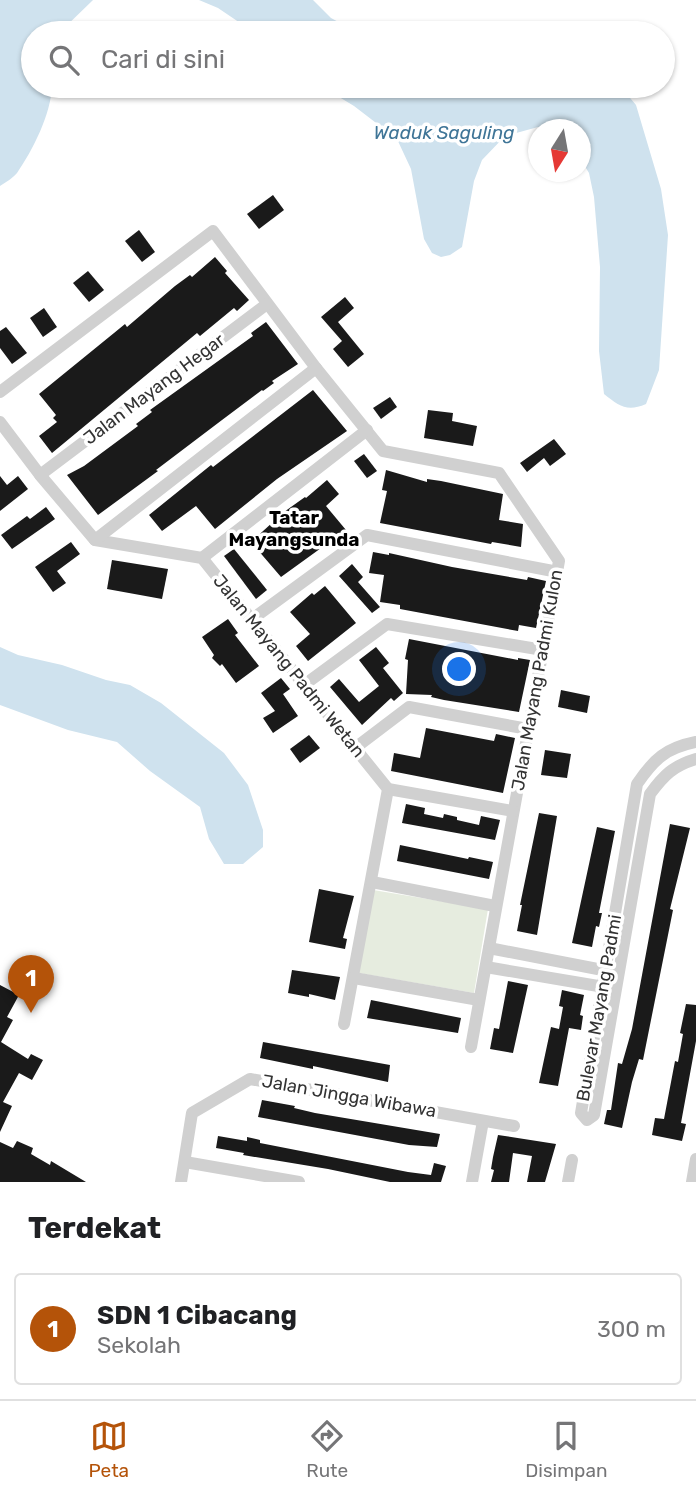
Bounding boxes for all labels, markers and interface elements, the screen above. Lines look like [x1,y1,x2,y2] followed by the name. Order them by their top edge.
[21,21,675,98] search box
[45,41,83,79] icon: search
[101,44,225,75] text: Cari di sini
[528,119,591,182] north arrow
[374,121,514,144] water label: Waduk Saguling
[79,329,229,449] street label: Jalan Mayang Hegar
[228,506,360,551] district label: Tatar Mayangsunda
[507,568,567,792] street label: Jalan Mayang Padmi Kulon
[208,570,370,762] street label: Jalan Mayang Padmi Wetan
[442,652,476,686] your location
[572,913,626,1103] street label: Bulevar Mayang Padmi
[8,955,54,1013] pin: 1
[260,1070,438,1122] street label: Jalan Jingga Wibawa
[28,1210,161,1246] text: Terdekat
[97,1300,297,1331] text: SDN 1 Cibacang
[47,1315,59,1343] text: 1
[597,1315,666,1343] text: 300 m
[97,1331,181,1359] text: Sekolah
[89,1417,129,1482] tab: Peta
[306,1417,348,1482] tab: Rute
[525,1417,607,1482] tab: Disimpan

